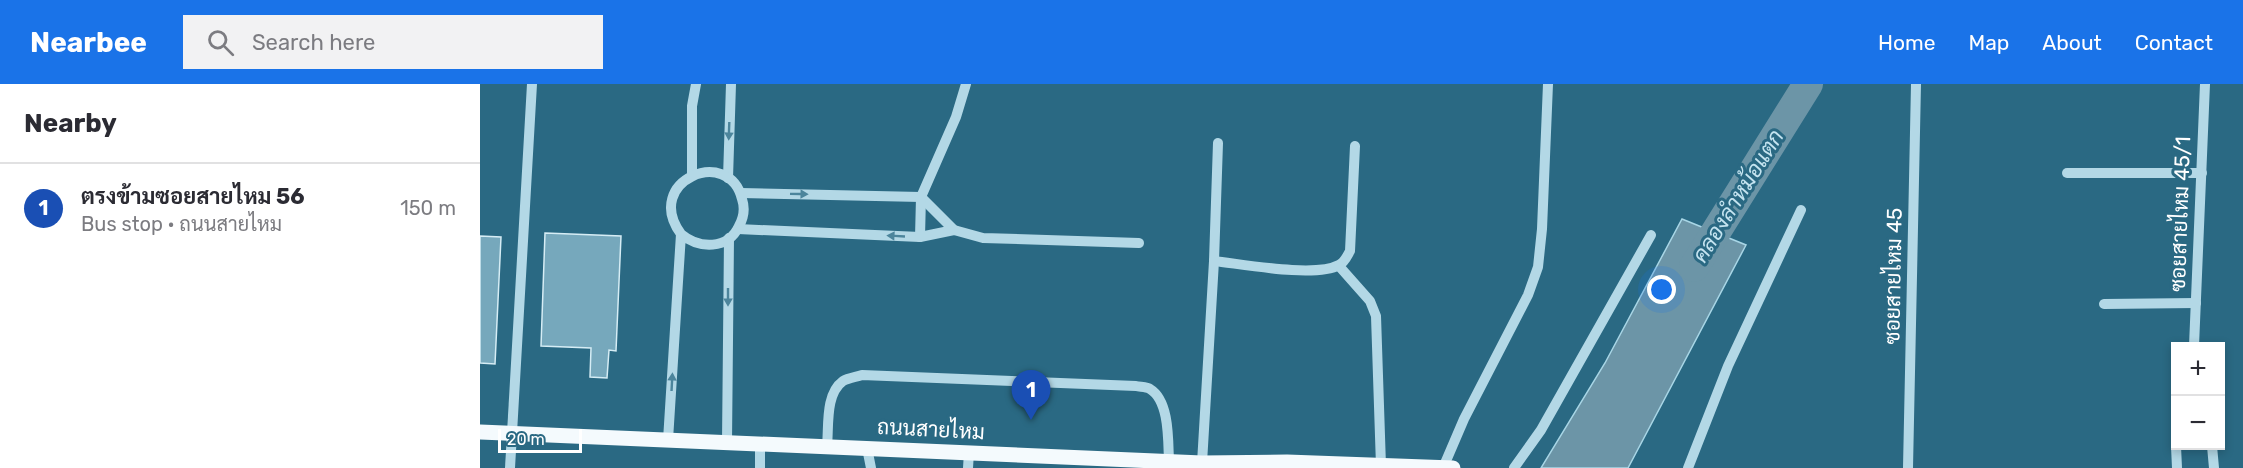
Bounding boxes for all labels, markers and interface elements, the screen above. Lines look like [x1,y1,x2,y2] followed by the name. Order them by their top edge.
[183,15,603,69] search box
[30,26,147,59] text: Nearbee
[204,26,237,59] icon: search
[252,29,375,56] text: Search here
[1878,30,1935,55] text: Home
[1968,30,2009,55] text: Map
[2042,30,2102,55] text: About
[2135,30,2213,55] text: Contact
[24,108,117,139] text: Nearby
[725,122,734,141] one-way arrow
[1686,125,1790,267] water label: คลองลำหม้อแตก
[2165,136,2195,292] street label: ซอยสายไหม 45/1
[81,183,305,210] text: ตรงข้ามซอยสายไหม 56
[790,189,809,199] one-way arrow
[39,196,48,220] text: 1
[400,196,456,220] text: 150 m
[1879,207,1907,345] street label: ซอยสายไหม 45
[81,212,282,236] text: Bus stop · ถนนสายไหม
[886,231,905,240] one-way arrow
[1647,275,1676,304] your location
[723,287,733,306] one-way arrow
[2171,342,2225,450] map controls
[2171,342,2225,396] button: +
[1012,370,1050,420] pin: 1
[667,373,677,392] one-way arrow
[2171,396,2225,450] button: −
[877,414,985,444] street label: ถนนสายไหม
[498,426,582,454] scale bar
[507,430,545,449] text: 20 m

